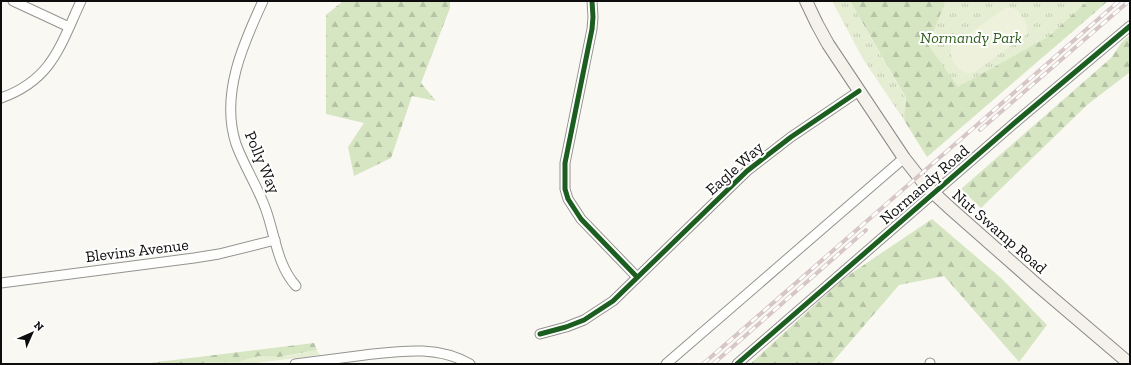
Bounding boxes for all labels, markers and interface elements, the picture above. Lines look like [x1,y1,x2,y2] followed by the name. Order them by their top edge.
[920,28,1022,47] park label: Normandy Park
[241,128,285,197] street label: Polly Way
[702,137,768,199] street label: Eagle Way
[876,140,973,228] street label: Normandy Road
[949,185,1051,278] street label: Nut Swamp Road
[84,235,190,266] street label: Blevins Avenue
[12,313,52,353] north arrow
[31,319,47,334] text: N

